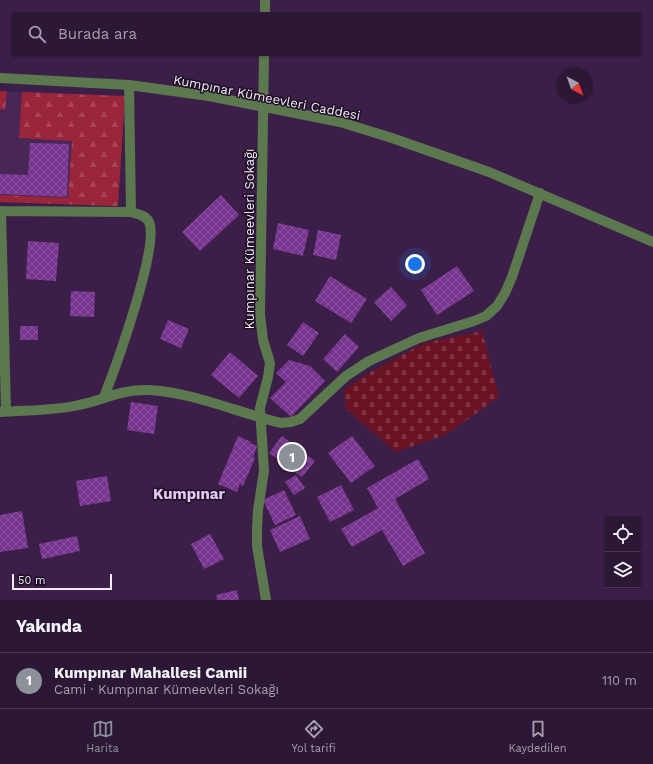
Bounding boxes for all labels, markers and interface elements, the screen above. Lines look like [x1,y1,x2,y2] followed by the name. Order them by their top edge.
[12,12,641,56] search box
[26,23,48,45] icon: search
[58,25,137,43] text: Burada ara
[557,68,593,104] north arrow
[172,72,362,123] street label: Kumpınar Kümeevleri Caddesi
[242,148,257,330] street label: Kumpınar Kümeevleri Sokağı
[405,254,425,274] your location
[279,442,305,472] pin: 1
[153,485,225,503] district label: Kumpınar
[605,516,641,588] map controls
[605,516,641,552] button: locate
[605,552,641,588] button: layers
[12,572,112,591] scale bar
[18,574,45,587] text: 50 m
[16,616,82,636] text: Yakında
[54,664,247,682] text: Kumpınar Mahallesi Camii
[26,673,32,688] text: 1
[602,673,637,688] text: 110 m
[54,682,279,697] text: Cami · Kumpınar Kümeevleri Sokağı
[86,718,119,755] tab: Harita
[292,718,336,755] tab: Yol tarifi
[508,718,567,755] tab: Kaydedilen

